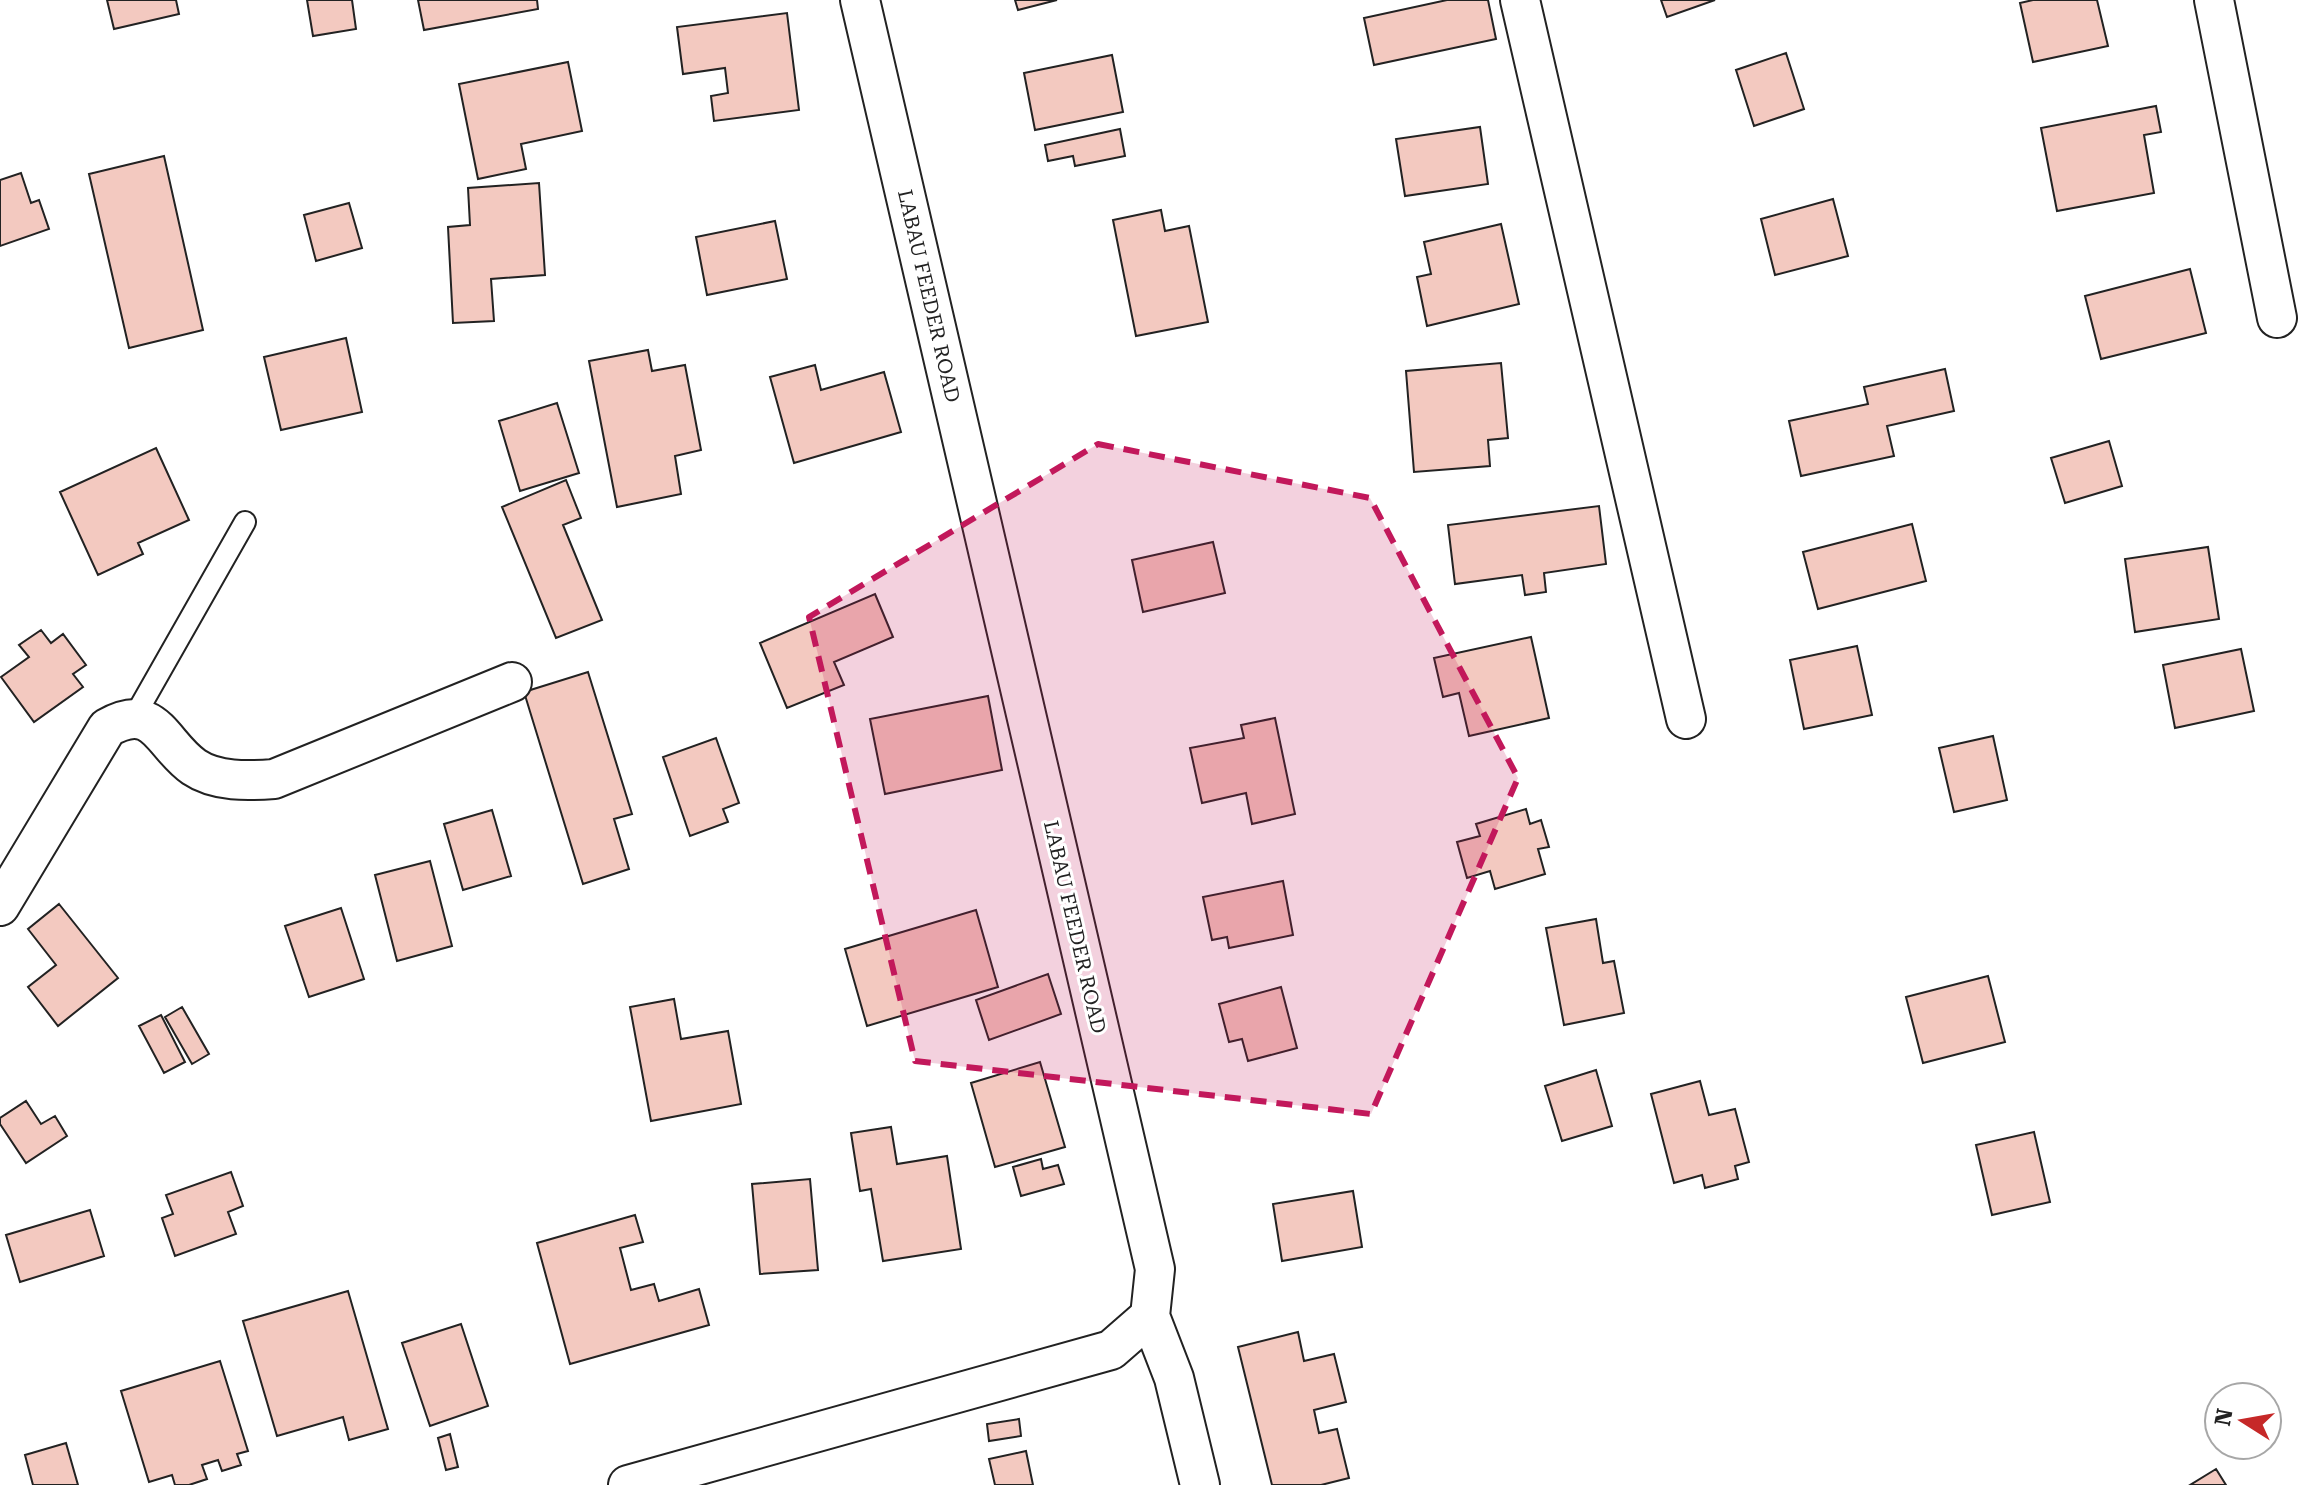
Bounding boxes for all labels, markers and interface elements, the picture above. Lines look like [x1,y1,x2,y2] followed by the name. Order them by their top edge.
[893,187,965,405] street label: LABAU FEEDER ROAD
[1039,818,1111,1036] street label: LABAU FEEDER ROAD
[2203,1381,2283,1461] north arrow
[2210,1407,2238,1428] text: N

